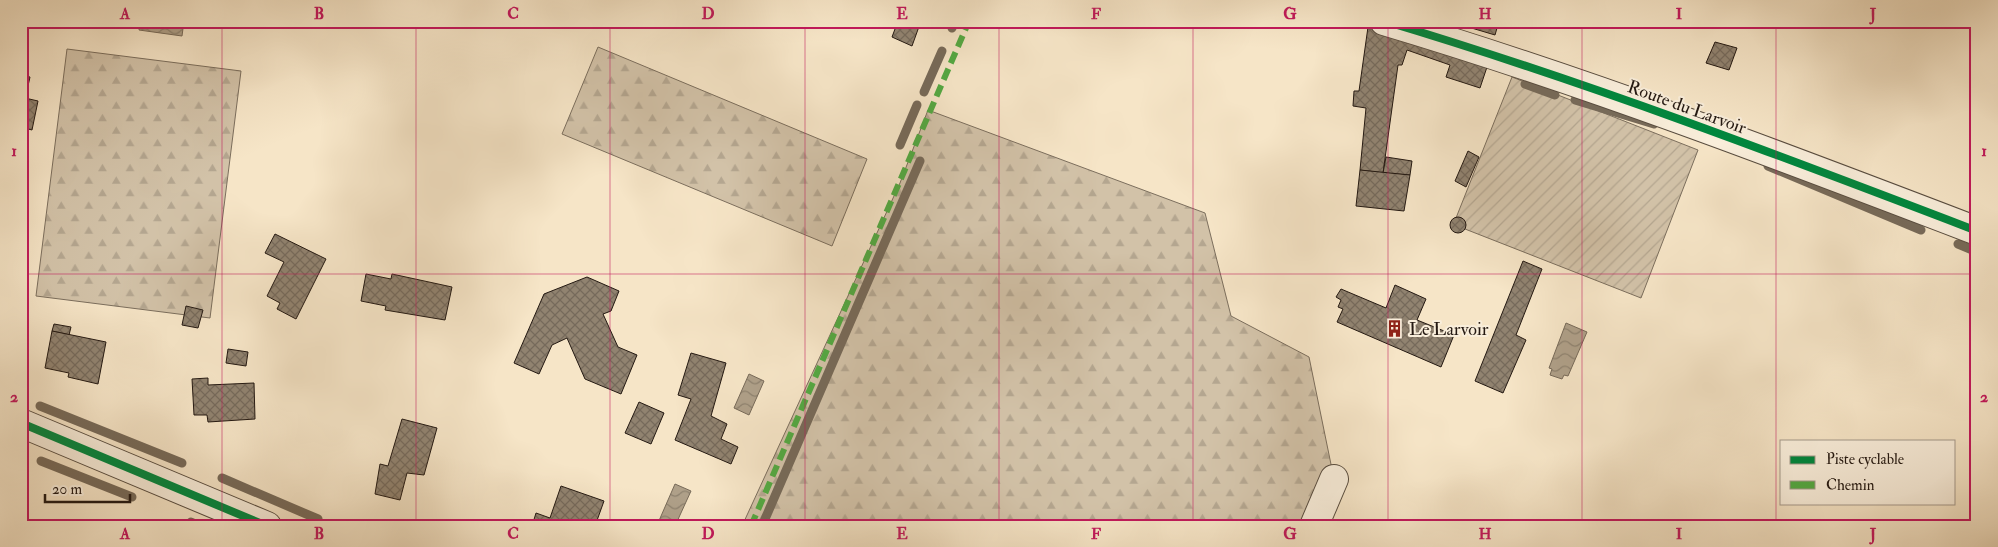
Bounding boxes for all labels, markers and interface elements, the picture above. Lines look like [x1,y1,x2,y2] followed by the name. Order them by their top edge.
[119,4,131,24] text: A
[314,4,324,24] text: B
[507,4,519,24] text: C
[701,4,715,24] text: D
[896,4,908,24] text: E
[1091,4,1101,24] text: F
[1283,4,1297,24] text: G
[1478,4,1492,24] text: H
[1676,4,1683,24] text: I
[1869,4,1877,25] text: J
[1624,75,1750,140] street label: Route du Larvoir
[11,141,17,161] text: 1
[1981,141,1987,161] text: 1
[1409,318,1489,341] place label: Le Larvoir
[1385,319,1405,339] building icon: Le Larvoir
[10,387,18,407] text: 2
[1980,387,1988,407] text: 2
[1780,440,1956,504] legend
[1826,450,1904,469] text: Piste cyclable
[45,472,130,504] scale bar
[1826,476,1875,495] text: Chemin
[52,480,82,499] text: 20 m
[119,524,131,544] text: A
[314,524,324,544] text: B
[507,524,519,544] text: C
[701,524,715,544] text: D
[896,524,908,544] text: E
[1091,524,1101,544] text: F
[1283,524,1297,544] text: G
[1478,524,1492,544] text: H
[1676,524,1683,544] text: I
[1869,524,1877,545] text: J

